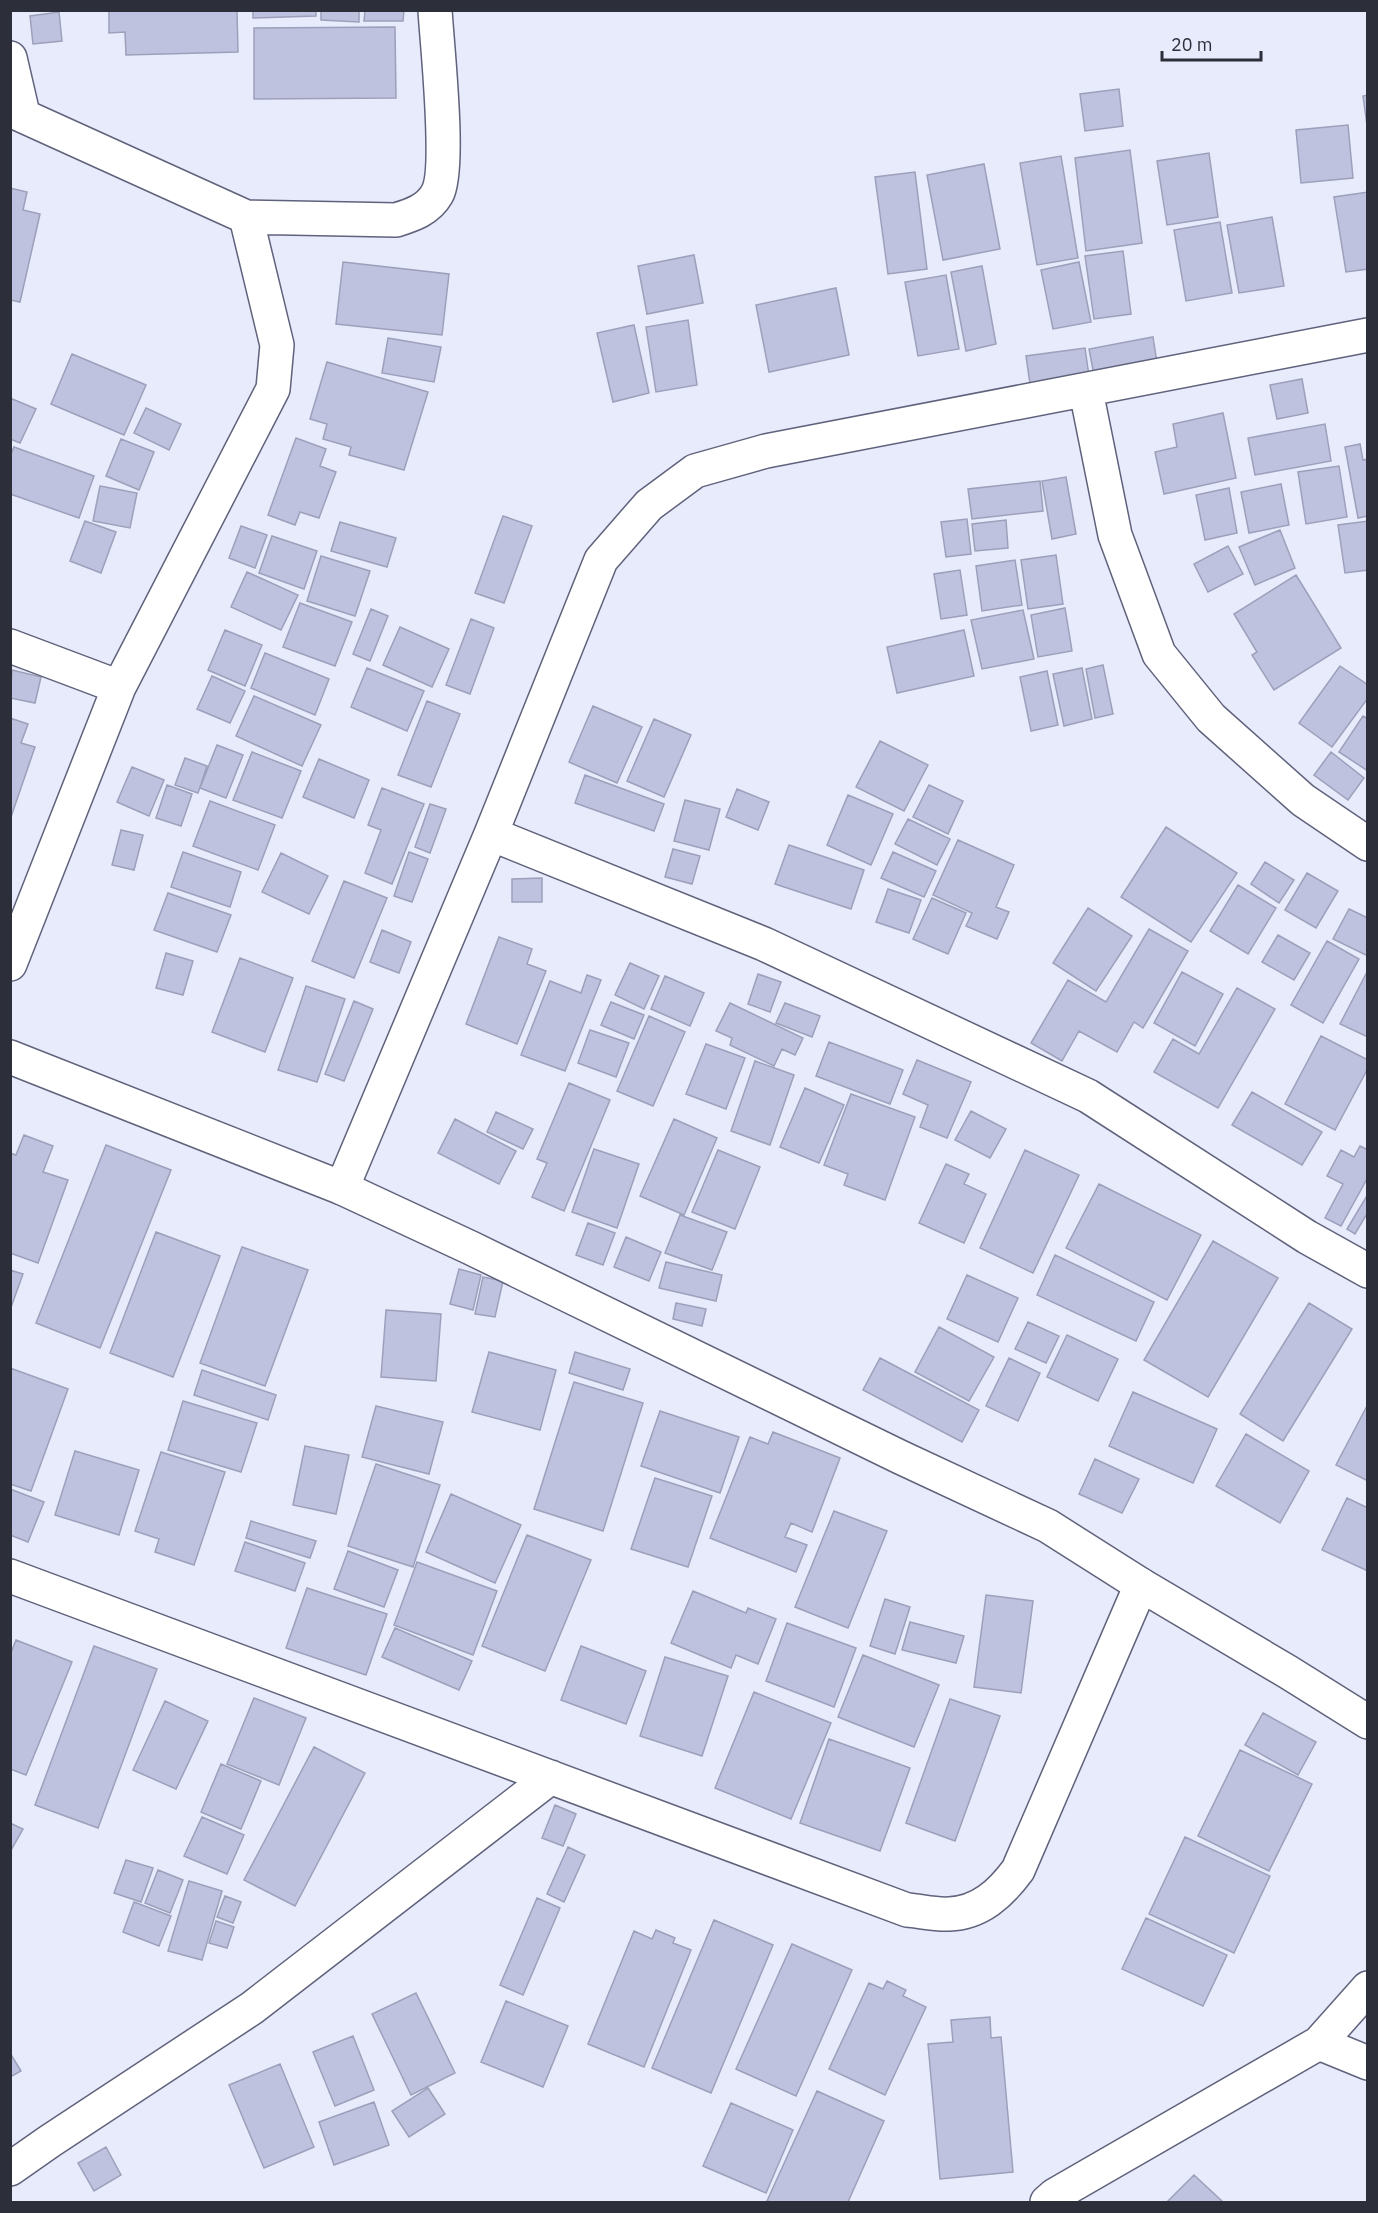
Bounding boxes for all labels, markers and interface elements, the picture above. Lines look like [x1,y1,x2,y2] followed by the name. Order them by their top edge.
[1162,24,1261,62] scale bar
[1171,33,1213,56] text: 20 m

